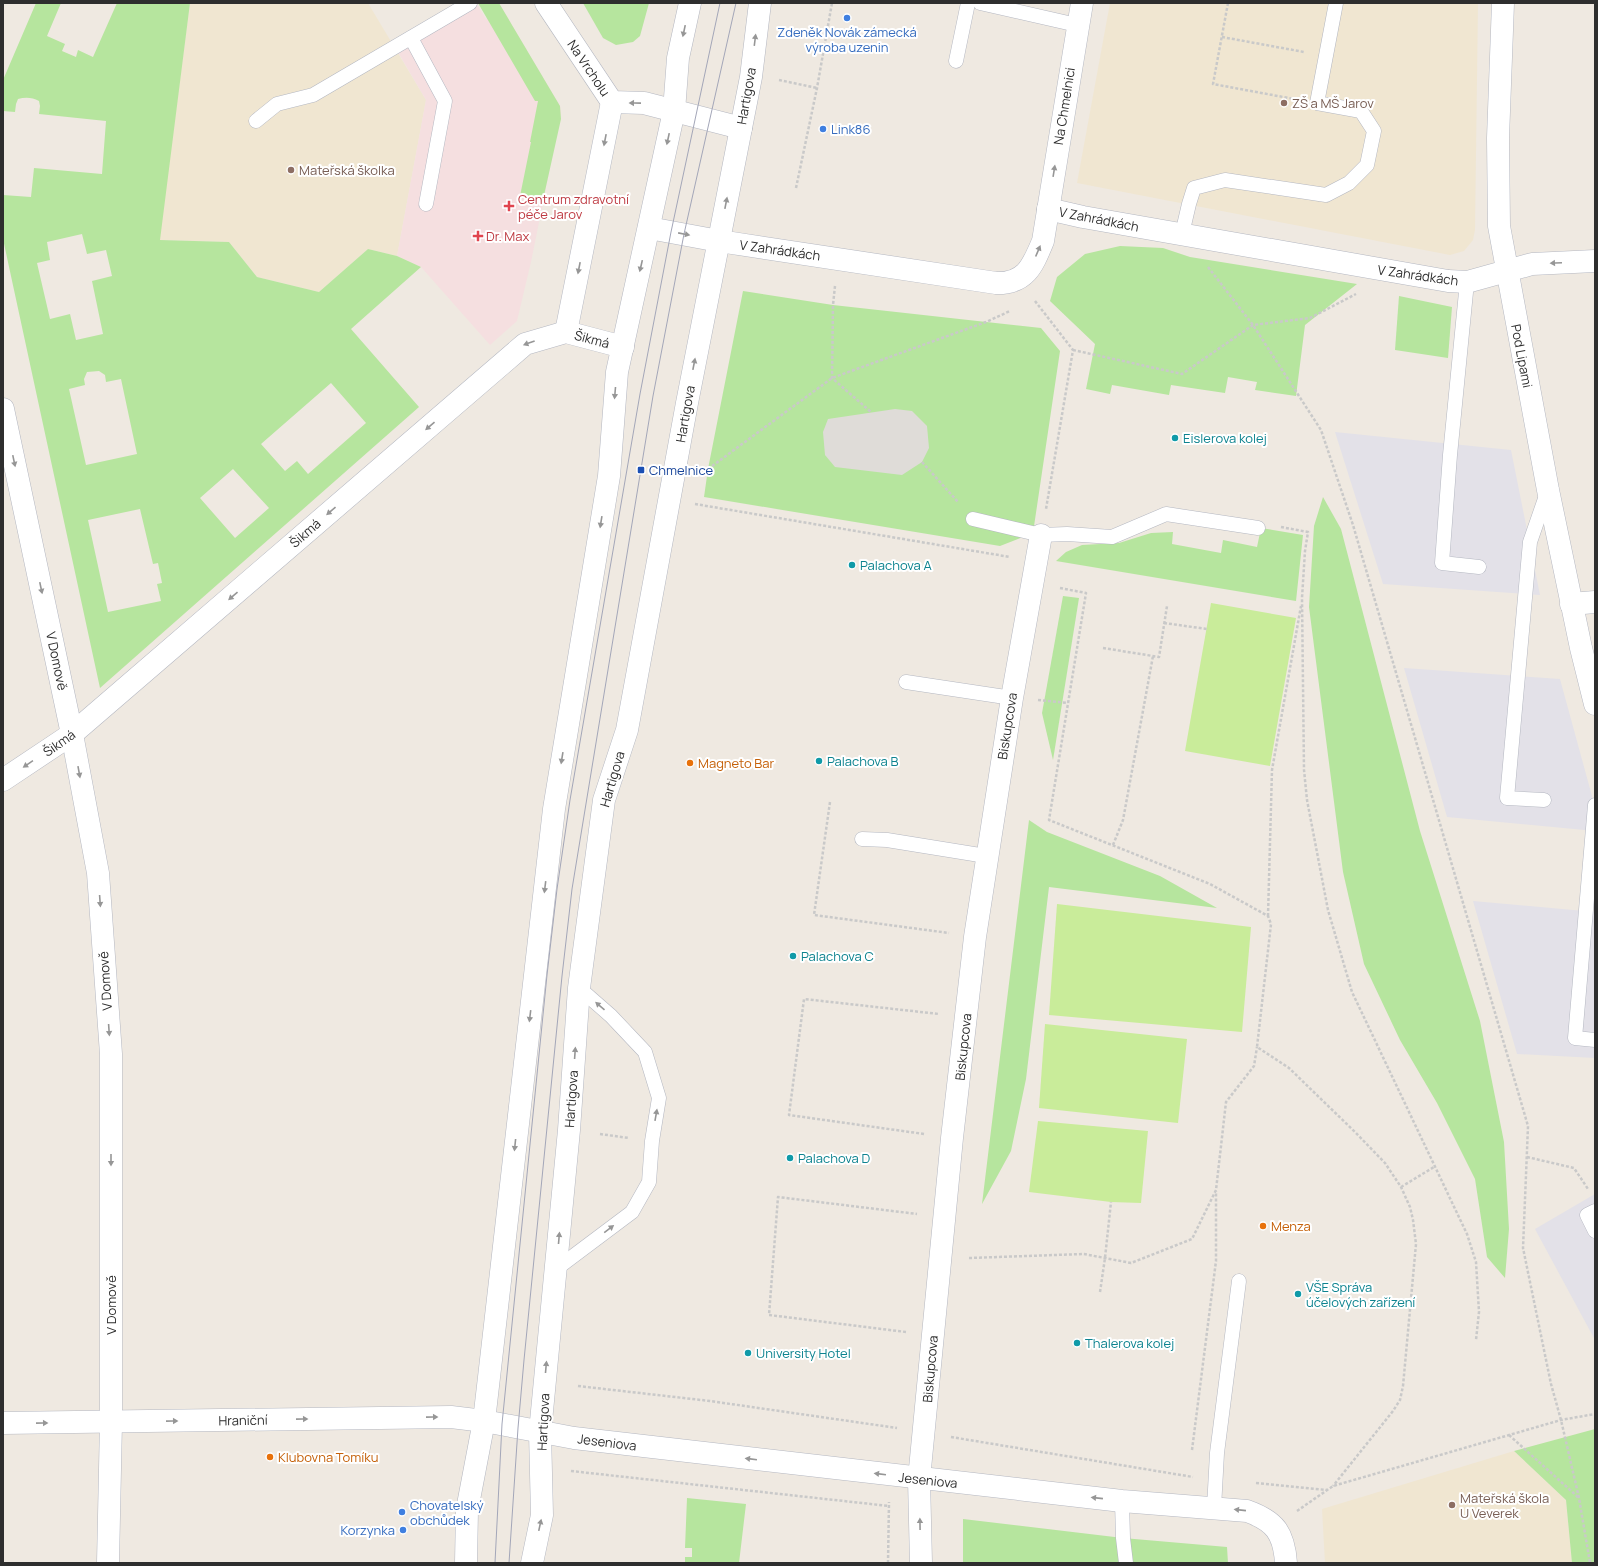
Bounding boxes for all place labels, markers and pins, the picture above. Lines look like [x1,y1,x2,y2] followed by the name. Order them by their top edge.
[842,13,852,23] marker: Zdeněk Novák zámecká výroba uzenin
[777,23,917,56] place label: Zdeněk Novák zámecká výroba uzenin
[1292,94,1374,112] place label: ZŠ a MŠ Jarov
[1279,98,1289,108] marker: ZŠ a MŠ Jarov
[831,120,870,138] place label: Link86
[818,124,828,134] marker: Link86
[299,161,395,179] place label: Mateřská školka
[286,165,296,175] marker: Mateřská školka
[518,190,629,223] place label: Centrum zdravotní péče Jarov
[503,200,515,212] marker: Centrum zdravotní péče Jarov
[486,227,529,245] place label: Dr. Max
[473,231,483,241] marker: Dr. Max
[1183,429,1267,447] place label: Eislerova kolej
[1170,433,1180,443] marker: Eislerova kolej
[649,461,713,479] place label: Chmelnice
[636,465,646,475] marker: Chmelnice
[860,556,932,574] place label: Palachova A
[847,560,857,570] marker: Palachova A
[827,752,898,770] place label: Palachova B
[698,754,775,772] place label: Magneto Bar
[814,756,824,766] marker: Palachova B
[685,758,695,768] marker: Magneto Bar
[801,947,874,965] place label: Palachova C
[788,951,798,961] marker: Palachova C
[798,1149,870,1167] place label: Palachova D
[785,1153,795,1163] marker: Palachova D
[1271,1217,1311,1235] place label: Menza
[1258,1221,1268,1231] marker: Menza
[1306,1278,1415,1311] place label: VŠE Správa účelových zařízení
[1293,1289,1303,1299] marker: VŠE Správa účelových zařízení
[1085,1334,1174,1352] place label: Thalerova kolej
[1072,1338,1082,1348] marker: Thalerova kolej
[756,1344,851,1362] place label: University Hotel
[743,1348,753,1358] marker: University Hotel
[278,1448,378,1466] place label: Klubovna Tomíku
[265,1452,275,1462] marker: Klubovna Tomíku
[1460,1489,1549,1522] place label: Mateřská škola U Veverek
[410,1496,484,1529] place label: Chovatelský obchůdek
[1447,1500,1457,1510] marker: Mateřská škola U Veverek
[397,1507,407,1517] marker: Chovatelský obchůdek
[341,1521,395,1539] place label: Korzynka
[398,1525,408,1535] marker: Korzynka

